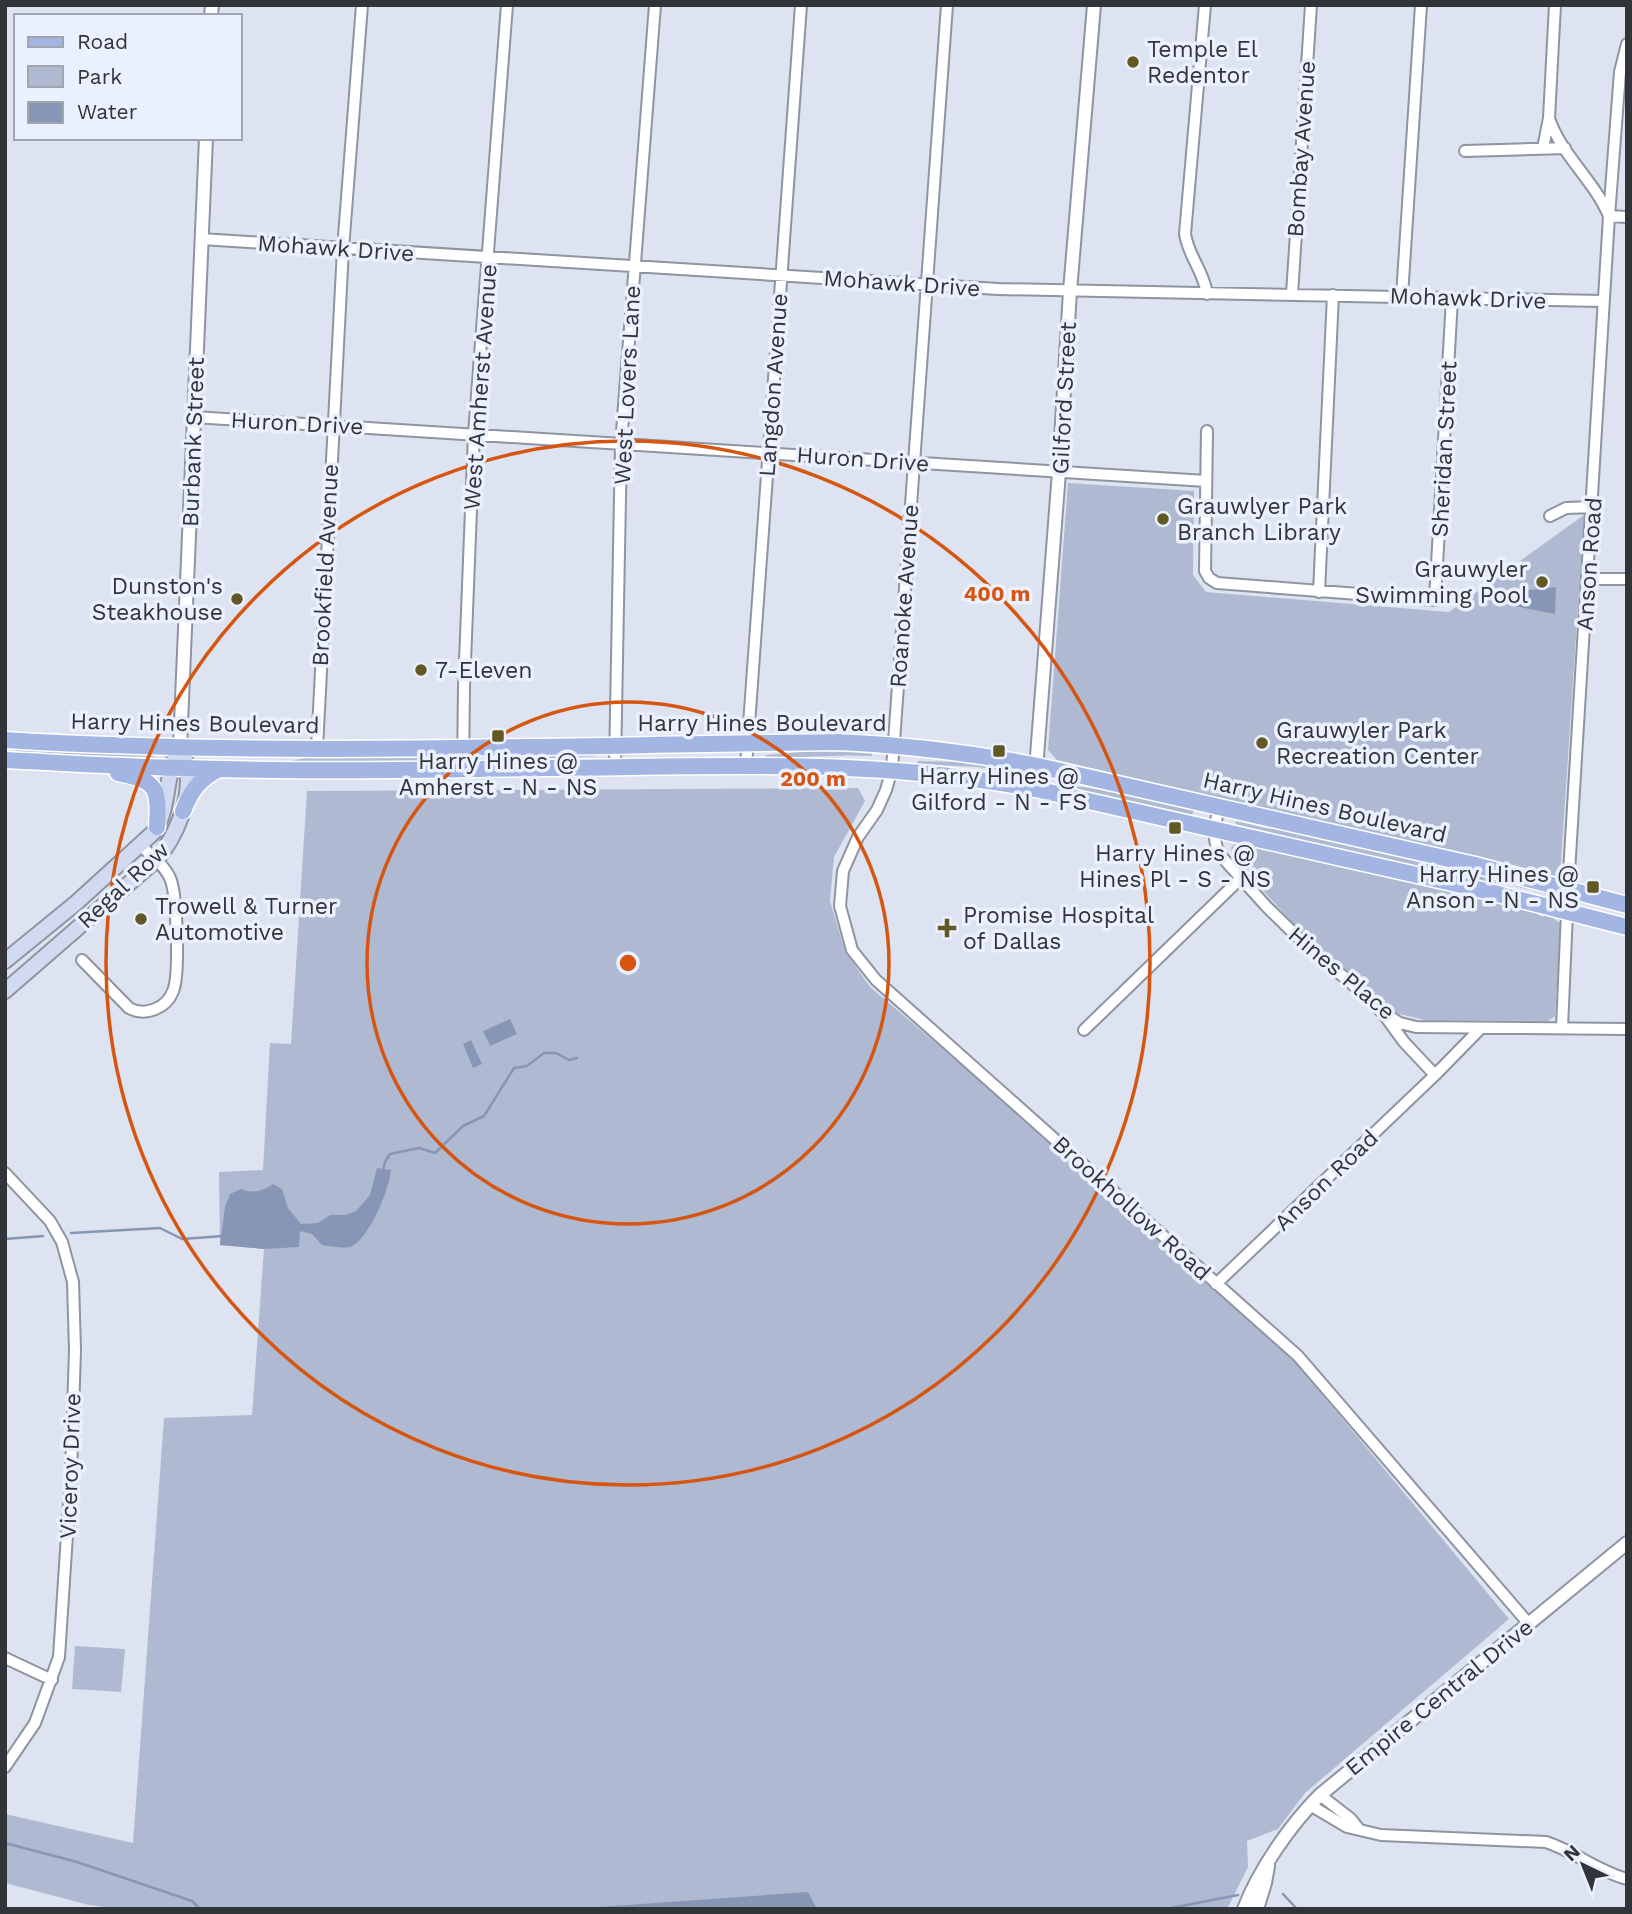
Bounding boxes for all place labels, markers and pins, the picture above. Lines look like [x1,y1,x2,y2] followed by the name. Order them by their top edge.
[1147,36,1258,89] place label: Temple El Redentor
[1125,54,1141,70] marker: Temple El Redentor
[1177,493,1347,546] place label: Grauwlyer Park Branch Library
[1155,511,1171,527] marker: Grauwlyer Park Branch Library
[1355,556,1528,609] place label: Grauwyler Swimming Pool
[92,573,223,626] place label: Dunston's Steakhouse
[1534,574,1550,590] marker: Grauwyler Swimming Pool
[229,591,245,607] marker: Dunston's Steakhouse
[435,657,533,684] place label: 7-Eleven
[413,662,429,678] marker: 7-Eleven
[1276,717,1479,770] place label: Grauwyler Park Recreation Center
[490,728,506,744] marker: Harry Hines @ Amherst - N - NS
[1254,735,1270,751] marker: Grauwyler Park Recreation Center
[991,743,1007,759] marker: Harry Hines @ Gilford - N - FS
[399,748,597,801] place label: Harry Hines @ Amherst - N - NS
[911,763,1087,816] place label: Harry Hines @ Gilford - N - FS
[1167,820,1183,836] marker: Harry Hines @ Hines Pl - S - NS
[1079,840,1271,893] place label: Harry Hines @ Hines Pl - S - NS
[1406,861,1579,914] place label: Harry Hines @ Anson - N - NS
[1585,879,1601,895] marker: Harry Hines @ Anson - N - NS
[155,893,337,946] place label: Trowell & Turner Automotive
[963,902,1154,955] place label: Promise Hospital of Dallas
[133,911,149,927] marker: Trowell & Turner Automotive
[937,918,957,938] marker: Promise Hospital of Dallas
[616,951,640,975] centre of rings

